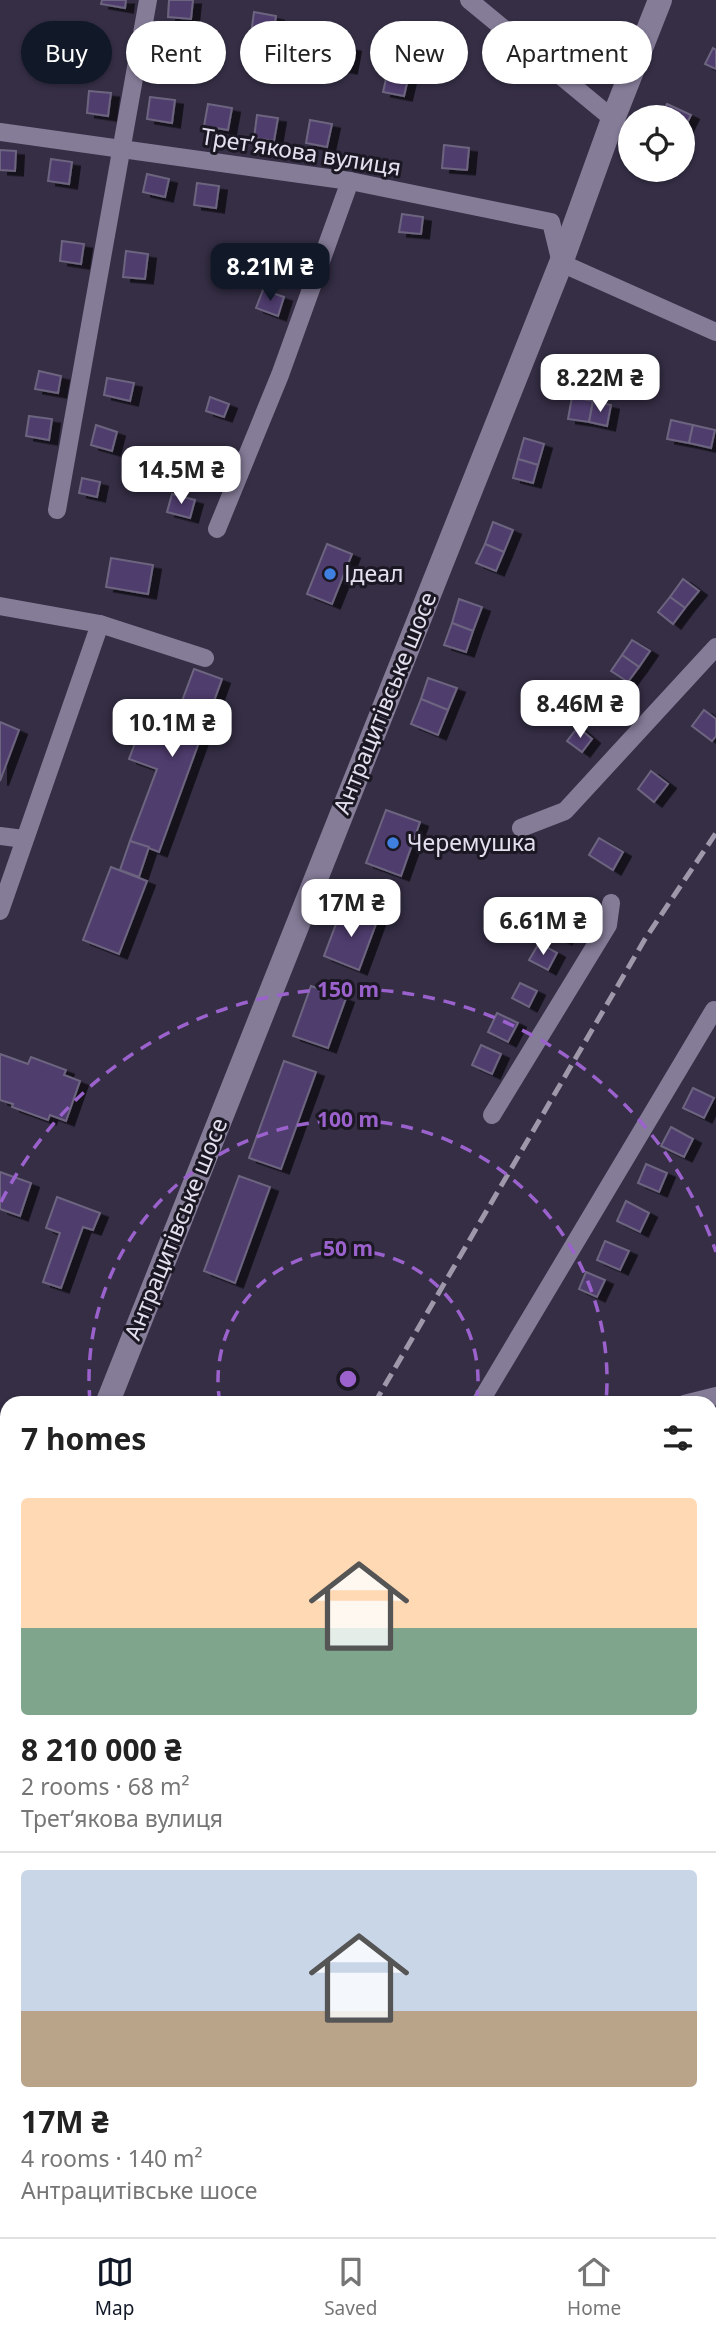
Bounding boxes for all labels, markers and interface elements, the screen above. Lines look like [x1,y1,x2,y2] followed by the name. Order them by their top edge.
[21,21,112,84] chip: Buy
[126,21,226,84] chip: Rent
[240,21,356,84] chip: Filters
[370,21,468,84] chip: New
[482,21,652,84] chip: Apartment
[618,105,695,182] map controls
[618,105,695,182] button: locate
[199,119,403,183] street label: Третʼякова вулиця
[205,244,335,303] pin: 8.21M ₴
[227,250,313,282] text: 8.21M ₴
[535,354,665,414] pin: 8.22M ₴
[557,361,643,393] text: 8.22M ₴
[116,447,246,506] pin: 14.5M ₴
[138,453,224,485] text: 14.5M ₴
[344,557,403,589] place label: Ідеал
[322,566,338,582] marker: Ідеал
[325,587,443,818] street label: Антрацитівське шосе
[515,680,645,740] pin: 8.46M ₴
[537,687,623,719] text: 8.46M ₴
[107,700,237,759] pin: 10.1M ₴
[129,706,215,738] text: 10.1M ₴
[407,826,536,858] place label: Черемушка
[385,835,401,851] marker: Черемушка
[302,880,400,939] pin: 17M ₴
[317,886,385,918] text: 17M ₴
[478,898,608,957] pin: 6.61M ₴
[500,904,586,936] text: 6.61M ₴
[317,975,379,1003] text: 150 m
[317,1105,379,1133] text: 100 m
[116,1113,234,1344] street label: Антрацитівське шосе
[323,1234,373,1262] text: 50 m
[336,1367,360,1391] centre of rings
[21,1418,146,1459] text: 7 homes
[659,1419,697,1457] icon: filters
[296,1543,422,1669] icon: home
[21,1729,182,1770] text: 8 210 000 ₴
[21,1770,190,1802] text: 2 rooms · 68 m²
[21,1802,223,1834] text: Третʼякова вулиця
[296,1915,422,2041] icon: home
[21,2101,109,2142] text: 17M ₴
[21,2142,203,2174] text: 4 rooms · 140 m²
[21,2174,258,2206] text: Антрацитівське шосе
[95,2253,134,2321] tab: Map
[324,2253,377,2321] tab: Saved
[567,2253,621,2321] tab: Home

